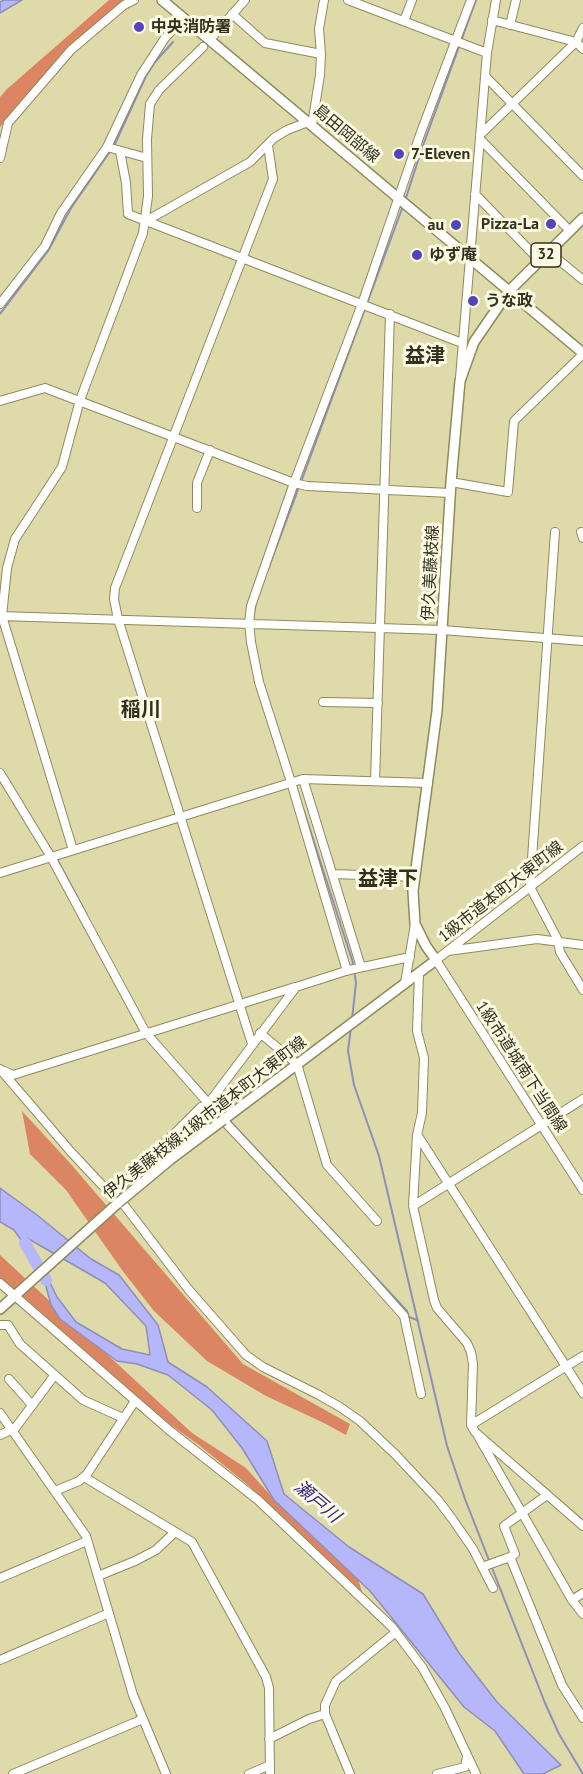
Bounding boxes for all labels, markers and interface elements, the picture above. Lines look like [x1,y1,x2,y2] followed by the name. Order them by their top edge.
[151,17,231,37] place label: 中央消防署
[132,20,146,34] marker: 中央消防署
[309,101,383,167] street label: 島田岡部線
[411,144,470,164] place label: 7-Eleven
[392,147,406,161] marker: 7-Eleven
[481,214,539,234] place label: Pizza-La
[427,215,444,235] place label: au
[544,217,558,231] marker: Pizza-La
[449,218,463,232] marker: au
[531,243,561,267] road number: 32
[429,245,477,265] place label: ゆず庵
[410,248,424,262] marker: ゆず庵
[485,291,533,311] place label: うな政
[466,294,480,308] marker: うな政
[405,344,445,368] district label: 益津
[419,525,443,621] street label: 伊久美藤枝線
[121,698,161,722] district label: 稲川
[435,837,567,947] street label: 1級市道本町大東町線
[358,867,418,891] district label: 益津下
[471,998,571,1136] street label: 1級市道城南下当間線
[99,1033,311,1203] street label: 伊久美藤枝線;1級市道本町大東町線
[289,1476,345,1528] water label: 瀬戸川

